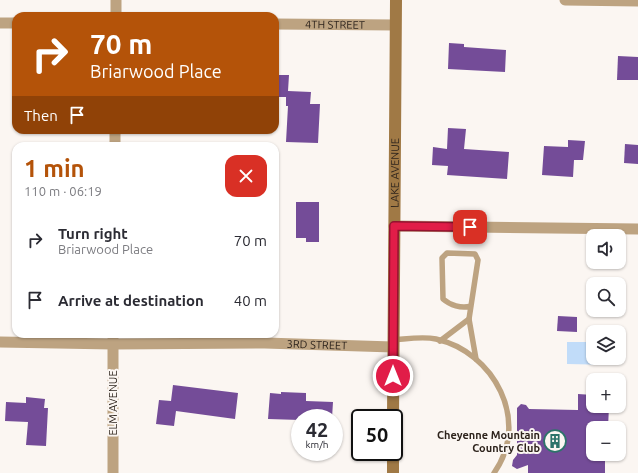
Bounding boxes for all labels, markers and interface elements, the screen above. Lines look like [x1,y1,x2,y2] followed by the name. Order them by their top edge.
[305,18,365,31] street label: 4TH STREET
[24,28,76,80] icon: right
[90,28,152,59] text: 70 m
[90,61,222,81] text: Briarwood Place
[66,104,88,126] icon: arrive
[24,107,58,124] text: Then
[389,138,401,208] street label: LAKE AVENUE
[24,155,85,182] text: 1 min
[225,155,267,197] button: close
[24,184,102,198] text: 110 m · 06:19
[453,210,487,244] pin
[459,216,481,238] icon: arrive
[58,225,128,242] text: Turn right
[24,229,46,251] icon: right
[586,229,626,461] map controls
[586,229,626,269] button: sound
[234,232,267,249] text: 70 m
[58,242,153,256] text: Briarwood Place
[586,277,626,317] button: search
[24,289,46,311] icon: arrive
[58,292,204,309] text: Arrive at destination
[234,292,267,309] text: 40 m
[586,325,626,365] button: layers
[286,338,347,352] street label: 3RD STREET
[372,355,414,397] position arrow
[107,370,119,436] street label: ELM AVENUE
[586,373,626,413] button: +
[351,409,403,461] speed limit sign: 50
[306,418,328,441] text: 42
[586,421,626,461] button: −
[542,428,568,454] building icon: Cheyenne Mountain Country Club
[437,429,540,454] place label: Cheyenne Mountain Country Club
[305,439,329,450] text: km/h

